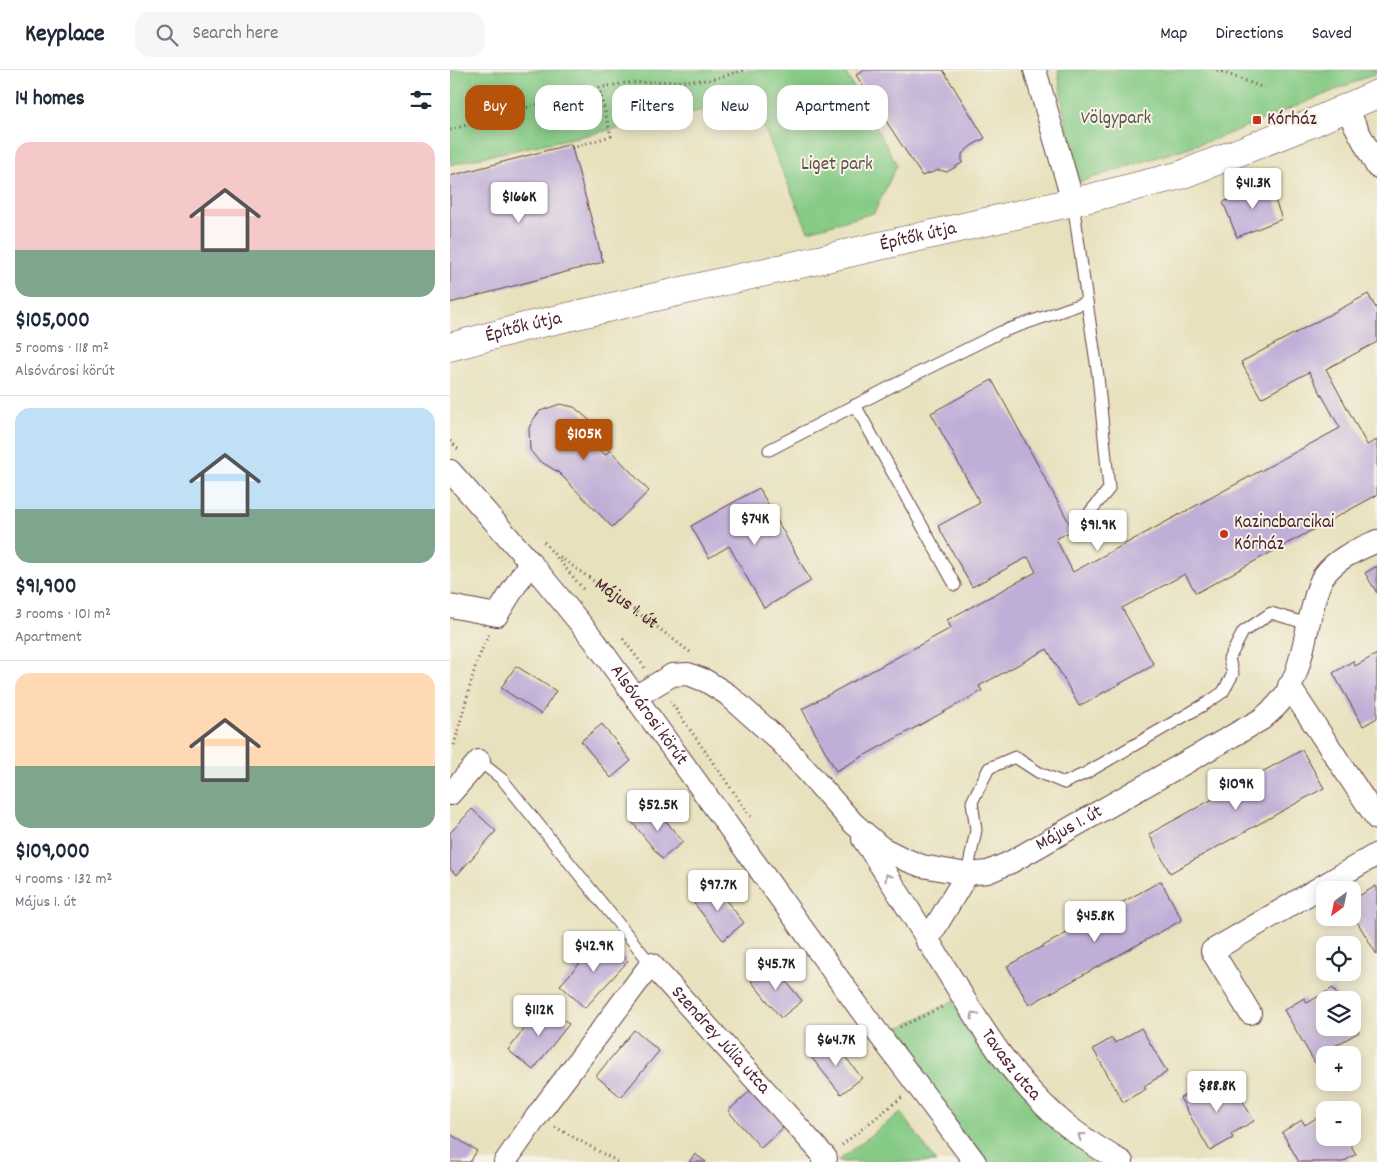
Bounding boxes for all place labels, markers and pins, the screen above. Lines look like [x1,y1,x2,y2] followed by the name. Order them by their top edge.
[1267,107,1317,134] place label: Kórház
[1251,114,1263,126] marker: Kórház
[1212,168,1294,210] pin: $41.3K
[484,182,554,224] pin: $166K
[549,418,619,461] pin: $105K
[725,504,785,546] pin: $74K
[1057,510,1139,552] pin: $91.9K
[1234,510,1335,559] place label: Kazincbarcikai Kórház
[1218,528,1230,540] marker: Kazincbarcikai Kórház
[1201,768,1271,811] pin: $109K
[617,790,699,832] pin: $52.5K
[677,870,759,912] pin: $97.7K
[1054,900,1136,943] pin: $45.8K
[553,930,635,973] pin: $42.9K
[735,948,817,991] pin: $45.7K
[504,994,574,1037] pin: $112K
[795,1024,877,1067] pin: $64.7K
[1176,1070,1258,1113] pin: $88.8K

